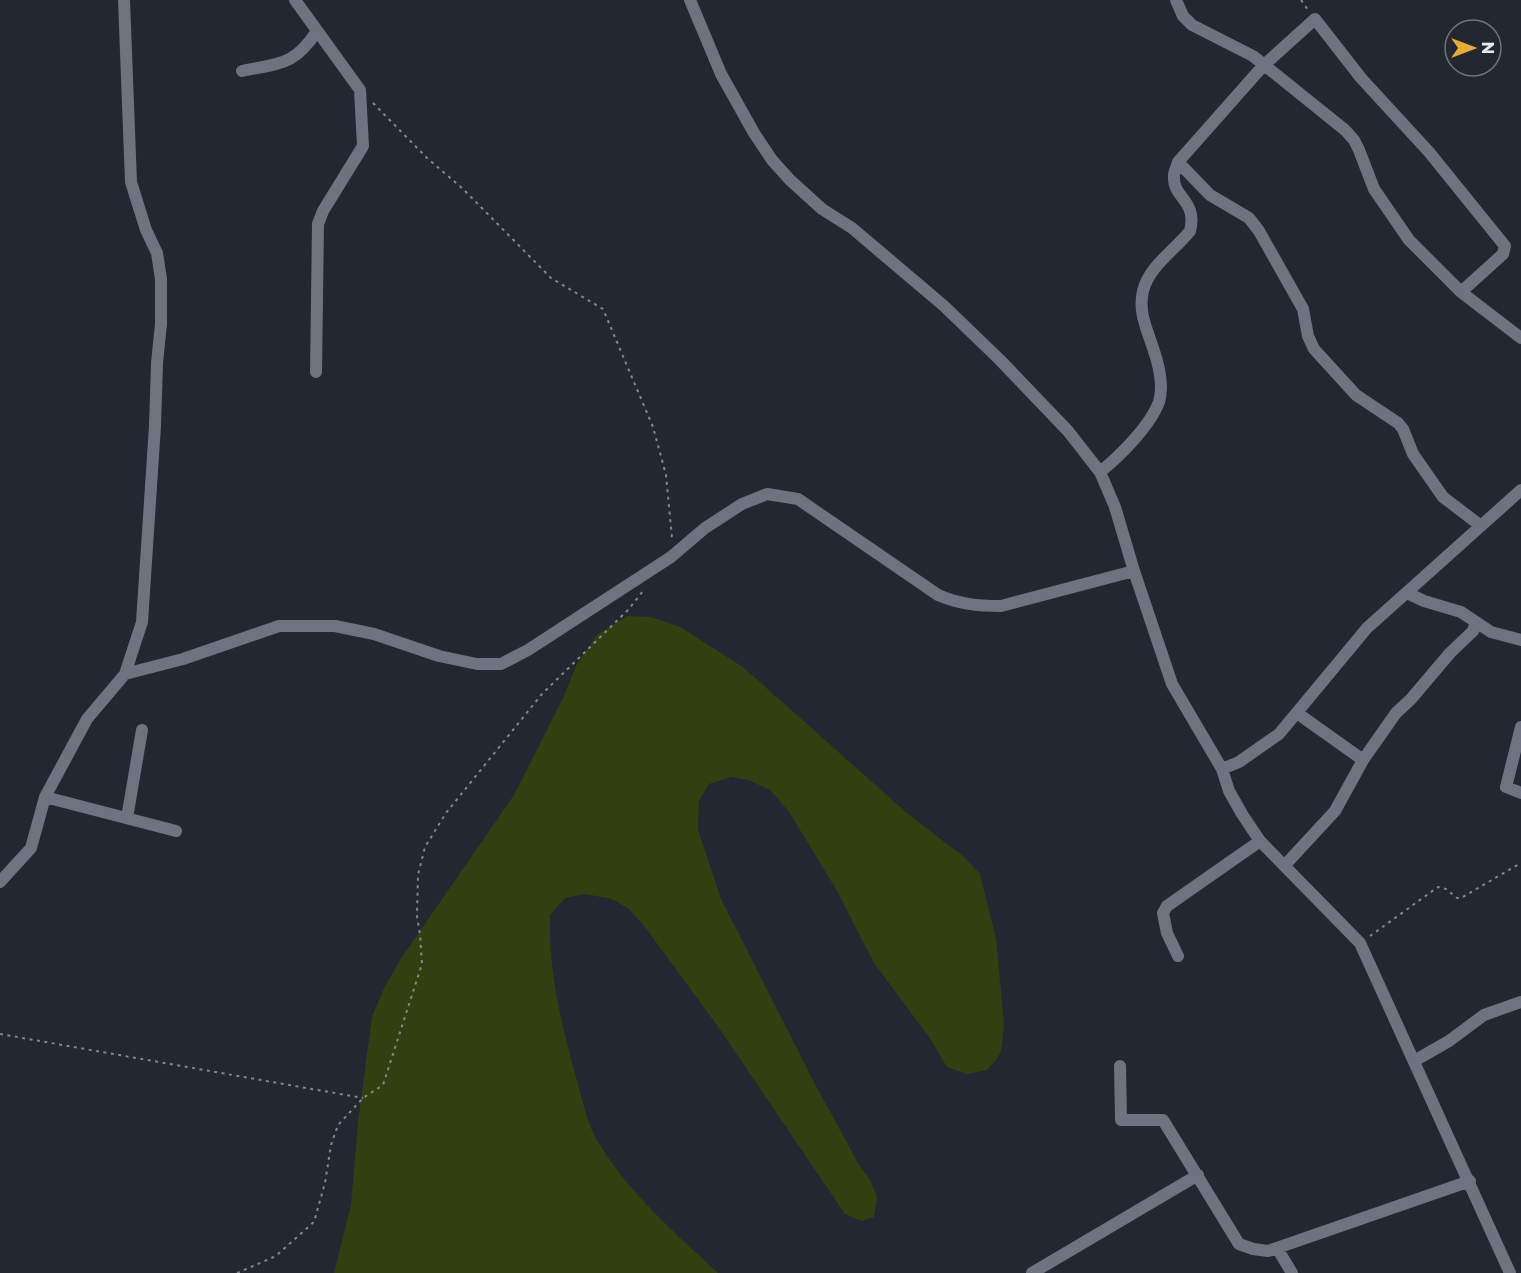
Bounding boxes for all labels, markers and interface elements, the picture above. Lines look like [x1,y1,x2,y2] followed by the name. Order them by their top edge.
[1443,18,1503,78] north arrow
[1478,42,1497,54] text: N

